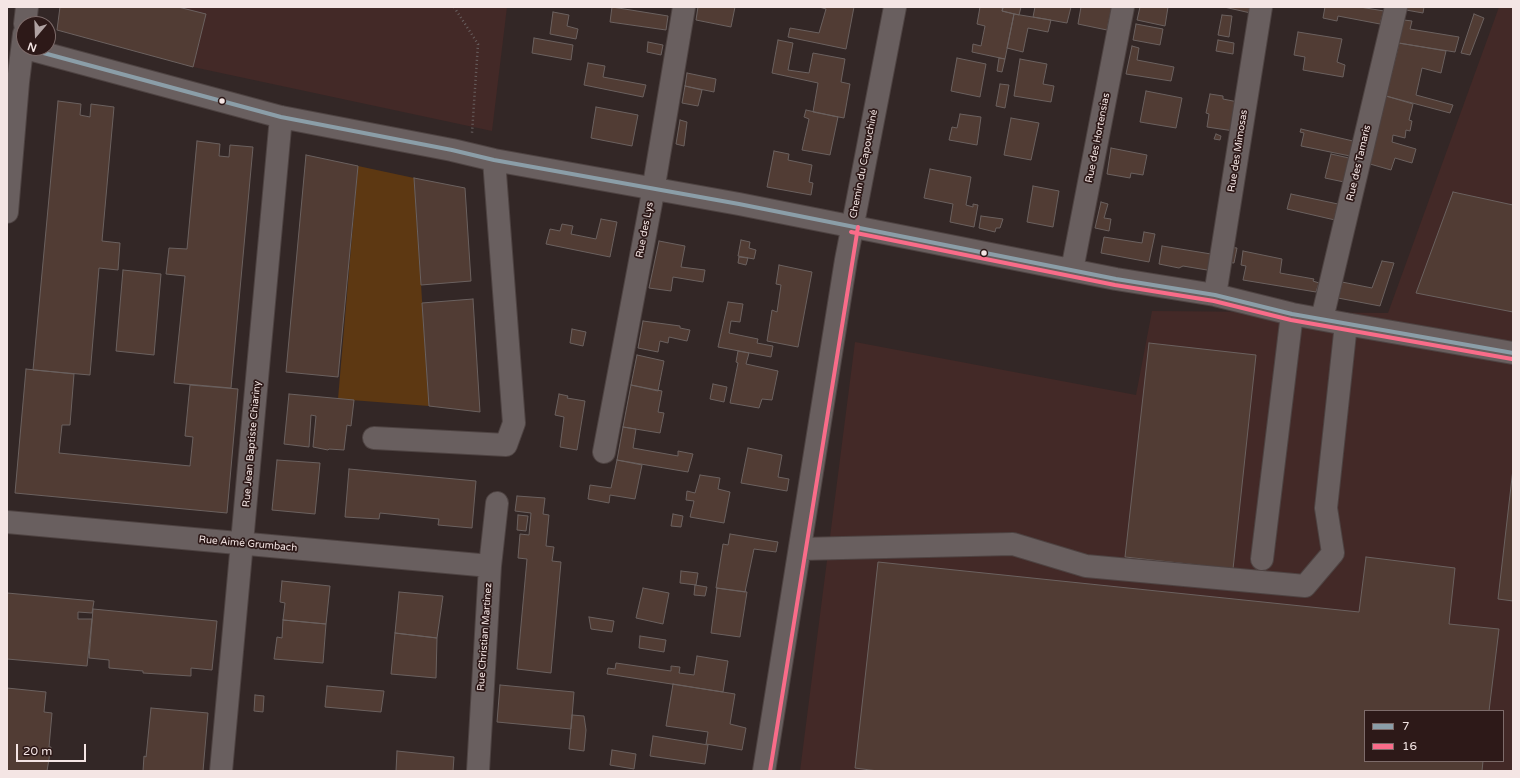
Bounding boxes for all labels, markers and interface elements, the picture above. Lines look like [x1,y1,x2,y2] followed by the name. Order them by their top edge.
[16,16,56,56] north arrow
[26,39,39,54] text: N
[1083,92,1113,184] street label: Rue des Hortensias
[217,96,227,106] unlabelled marker
[848,108,880,220] street label: Chemin du Capouchiné
[1226,109,1250,193] street label: Rue des Mimosas
[1344,124,1374,202] street label: Rue des Tamaris
[634,201,656,259] street label: Rue des Lys
[979,248,989,258] unlabelled marker
[240,380,264,508] street label: Rue Jean Baptiste Chiariny
[198,534,298,554] street label: Rue Aimé Grumbach
[475,583,495,691] street label: Rue Christian Martinez
[1364,710,1504,762] legend
[1402,719,1410,733] text: 7
[18,736,88,762] scale bar
[1402,739,1417,753] text: 16
[23,744,52,758] text: 20 m

